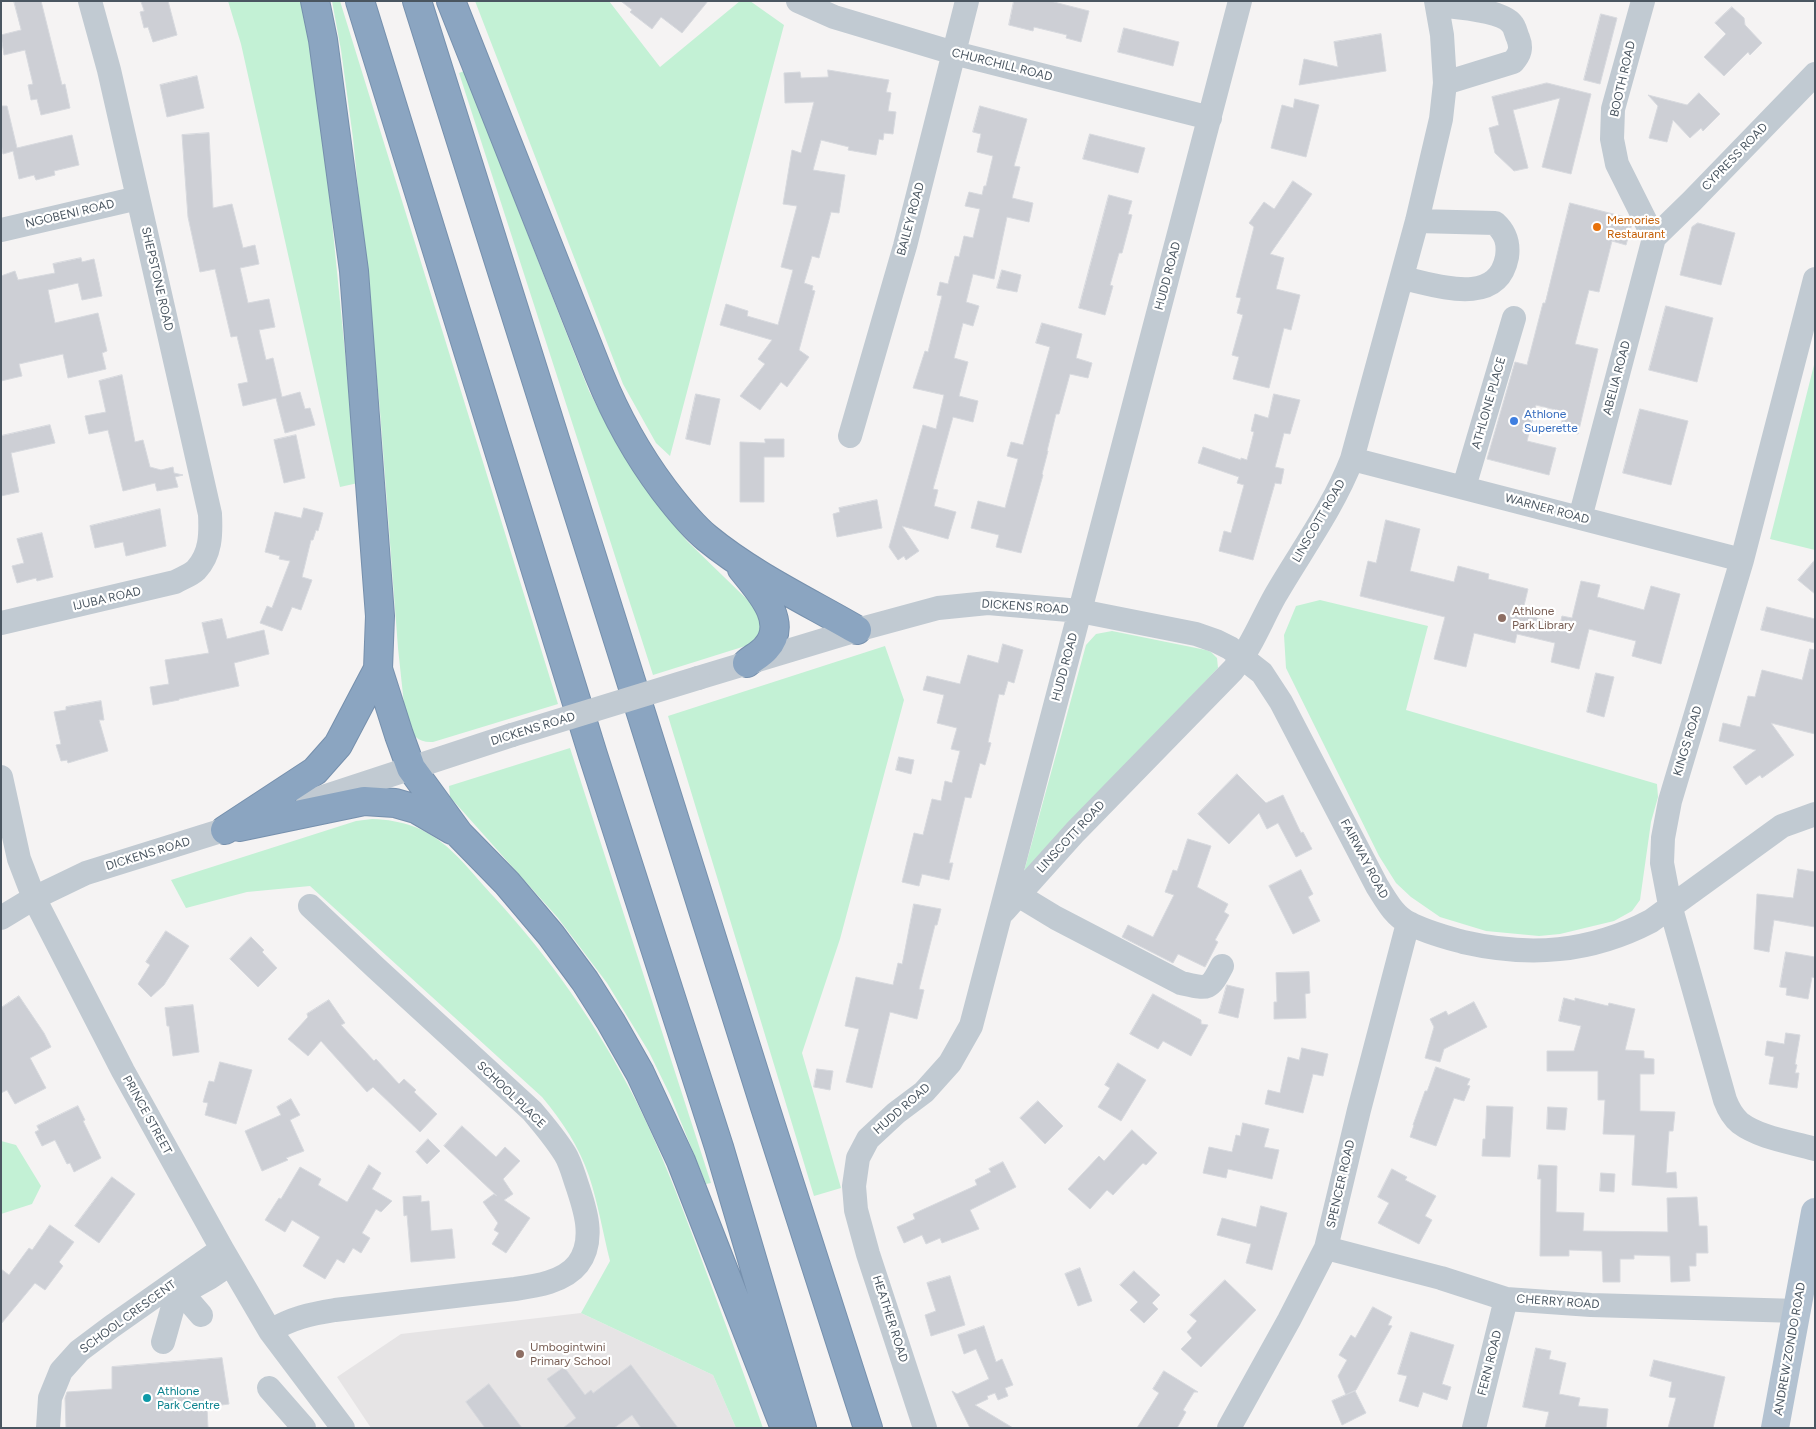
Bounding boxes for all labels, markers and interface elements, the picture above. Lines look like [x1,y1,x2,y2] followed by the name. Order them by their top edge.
[1607,40,1639,118] street label: BOOTH ROAD
[950,46,1054,84] street label: CHURCHILL ROAD
[1699,120,1771,194] street label: CYPRESS ROAD
[894,181,928,257] street label: BAILEY ROAD
[24,197,116,231] street label: NGOBENI ROAD
[1607,213,1665,241] place label: Memories Restaurant
[1591,221,1603,233] marker: Memories Restaurant
[138,226,176,332] street label: SHEPSTONE ROAD
[1152,240,1184,312] street label: HUDD ROAD
[1600,339,1634,417] street label: ABELIA ROAD
[1469,355,1509,451] street label: ATHLONE PLACE
[1524,407,1578,435] place label: Athlone Superette
[1508,415,1520,427] marker: Athlone Superette
[1289,477,1349,565] street label: LINSCOTT ROAD
[1503,491,1591,527] street label: WARNER ROAD
[72,584,142,614] street label: IJUBA ROAD
[981,597,1069,617] street label: DICKENS ROAD
[1512,604,1574,632] place label: Athlone Park Library
[1496,612,1508,624] marker: Athlone Park Library
[1049,631,1081,703] street label: HUDD ROAD
[1671,704,1705,778] street label: KINGS ROAD
[489,709,577,749] street label: DICKENS ROAD
[1034,798,1108,876] street label: LINSCOTT ROAD
[1337,817,1391,901] street label: FAIRWAY ROAD
[104,834,192,874] street label: DICKENS ROAD
[474,1059,548,1131] street label: SCHOOL PLACE
[119,1073,175,1157] street label: PRINCE STREET
[871,1081,933,1137] street label: HUDD ROAD
[1324,1138,1358,1230] street label: SPENCER ROAD
[869,1274,911,1364] street label: HEATHER ROAD
[77,1277,179,1357] street label: SCHOOL CRESCENT
[1771,1281,1809,1417] street label: ANDREW ZONDO ROAD
[1516,1292,1600,1312] street label: CHERRY ROAD
[1475,1329,1505,1397] street label: FERN ROAD
[530,1340,611,1368] place label: Umbogintwini Primary School
[514,1348,526,1360] marker: Umbogintwini Primary School
[157,1384,220,1412] place label: Athlone Park Centre
[141,1392,153,1404] marker: Athlone Park Centre

